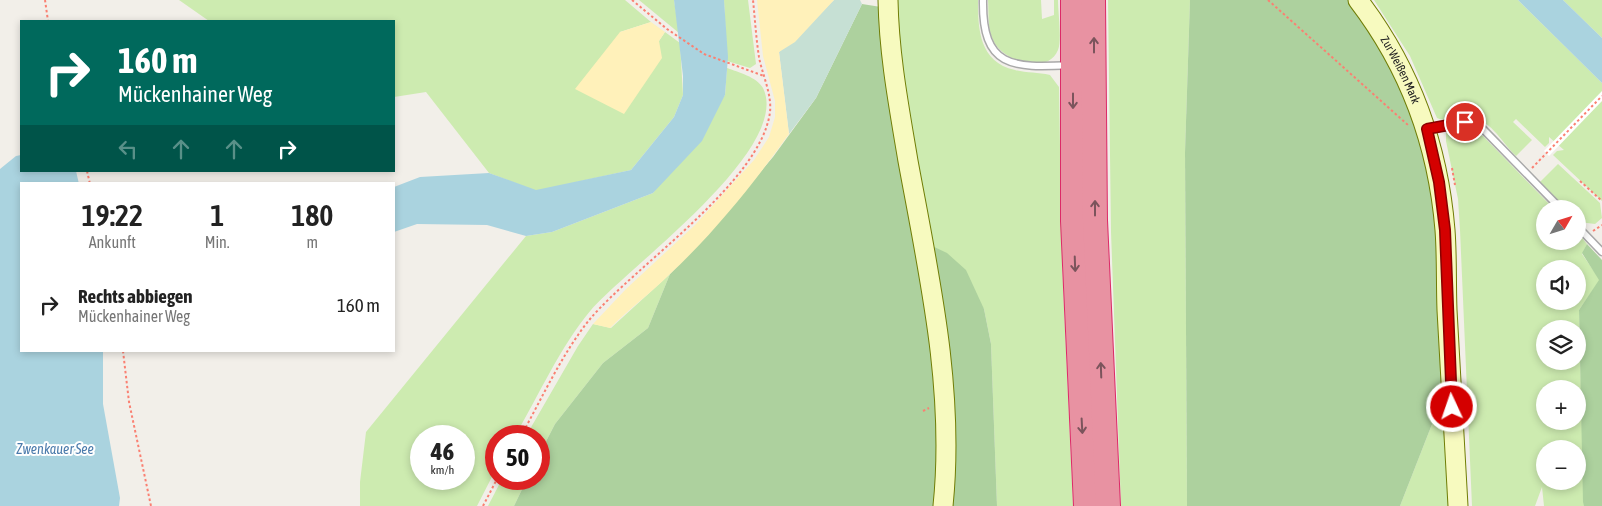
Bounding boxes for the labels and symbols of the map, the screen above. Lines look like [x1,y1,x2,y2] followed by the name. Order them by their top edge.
[1378,33,1423,106] street label: Zur Weißen Mark
[1089,37,1099,54] one-way arrow
[1068,92,1078,109] one-way arrow
[1444,101,1486,143] pin
[1090,200,1100,216] one-way arrow
[1536,200,1586,250] north arrow
[1070,255,1080,271] one-way arrow
[1096,362,1105,378] one-way arrow
[1425,380,1477,432] position arrow
[1077,418,1086,434] one-way arrow
[485,425,550,490] speed limit sign: 50
[16,441,94,457] water label: Zwenkauer See

